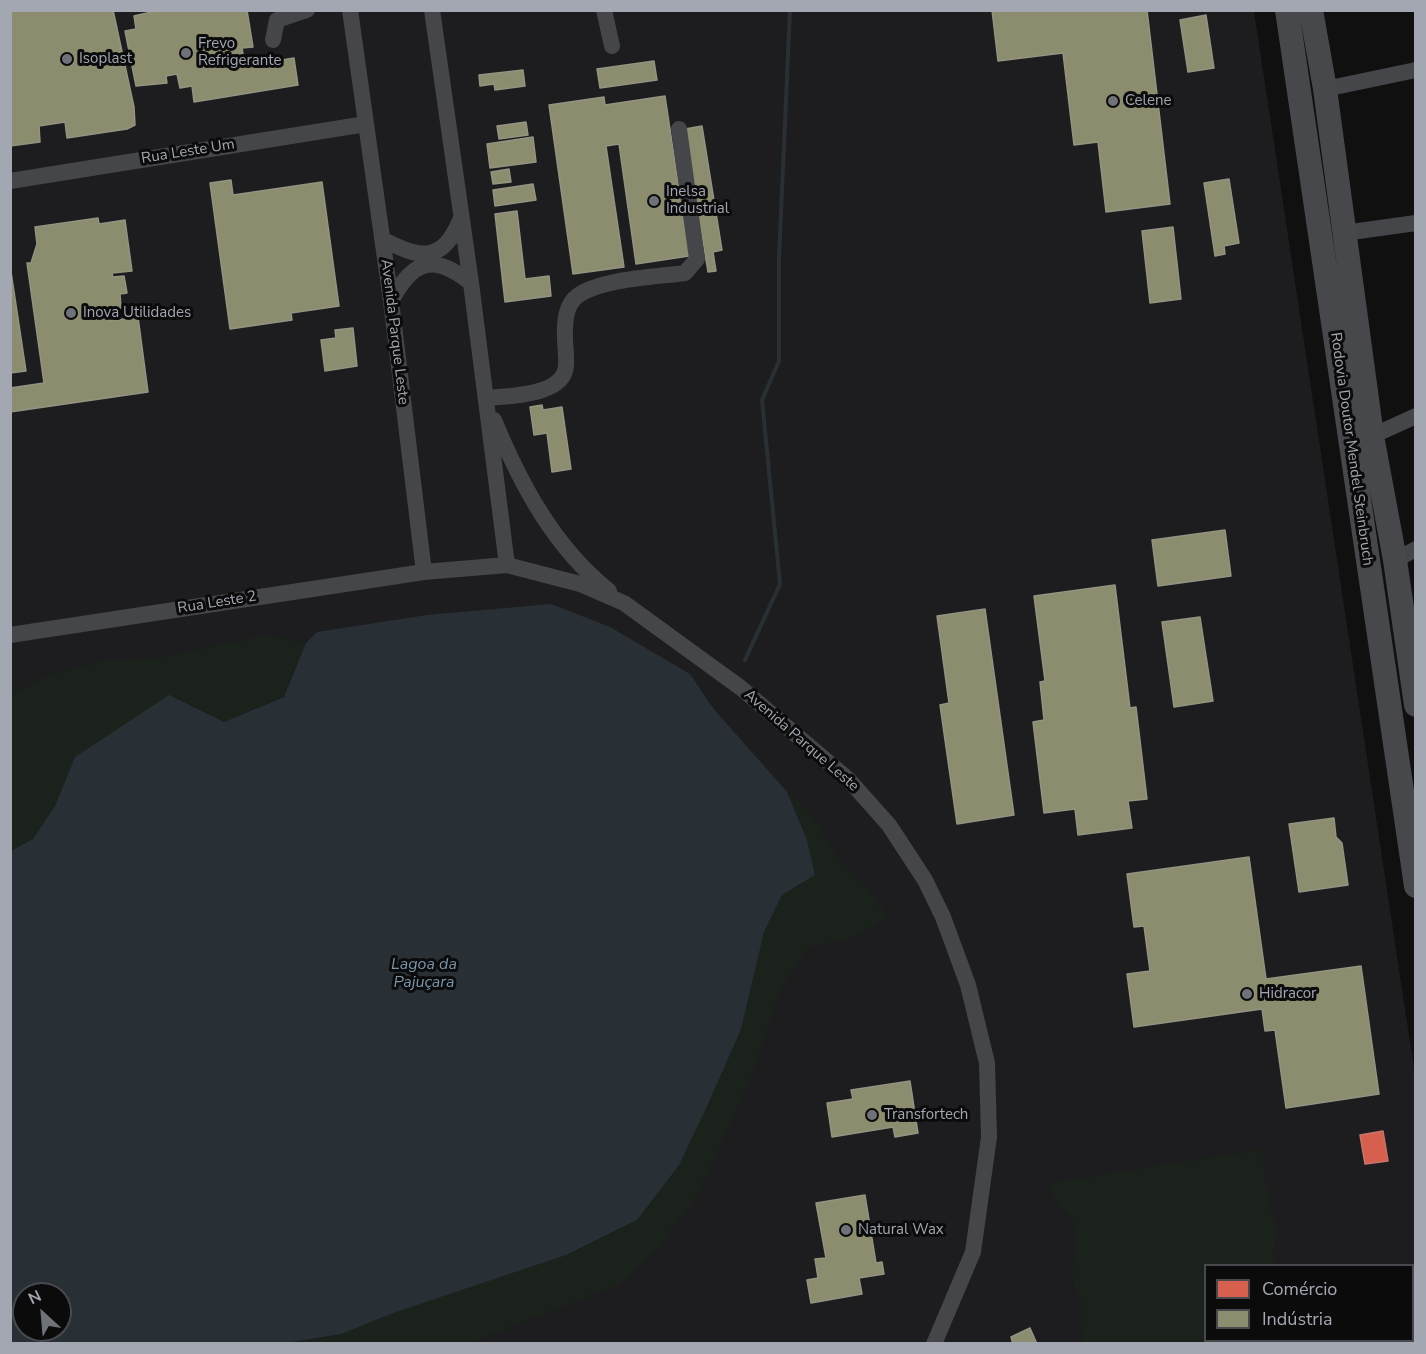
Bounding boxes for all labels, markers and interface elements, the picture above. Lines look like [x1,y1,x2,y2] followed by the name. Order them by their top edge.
[198,35,281,70] place label: Frevo Refrigerante
[179,46,193,60] marker: Frevo Refrigerante
[79,50,132,68] place label: Isoplast
[60,52,74,66] marker: Isoplast
[1125,92,1171,110] place label: Celene
[1106,94,1120,108] marker: Celene
[140,136,236,168] street label: Rua Leste Um
[666,183,729,218] place label: Inelsa Industrial
[647,194,661,208] marker: Inelsa Industrial
[376,258,412,406] street label: Avenida Parque Leste
[83,304,191,322] place label: Inova Utilidades
[64,306,78,320] marker: Inova Utilidades
[1326,331,1376,567] street label: Rodovia Doutor Mendel Steinbruch
[176,588,258,618] street label: Rua Leste 2
[740,686,862,796] street label: Avenida Parque Leste
[391,955,457,993] water label: Lagoa da Pajuçara
[1259,985,1316,1003] place label: Hidracor
[1240,987,1254,1001] marker: Hidracor
[884,1106,968,1124] place label: Transfortech
[865,1108,879,1122] marker: Transfortech
[858,1221,944,1239] place label: Natural Wax
[839,1223,853,1237] marker: Natural Wax
[1204,1264,1414,1342] legend
[1262,1277,1337,1301] text: Comércio
[12,1282,72,1342] north arrow
[25,1285,45,1310] text: N
[1262,1307,1332,1331] text: Indústria

